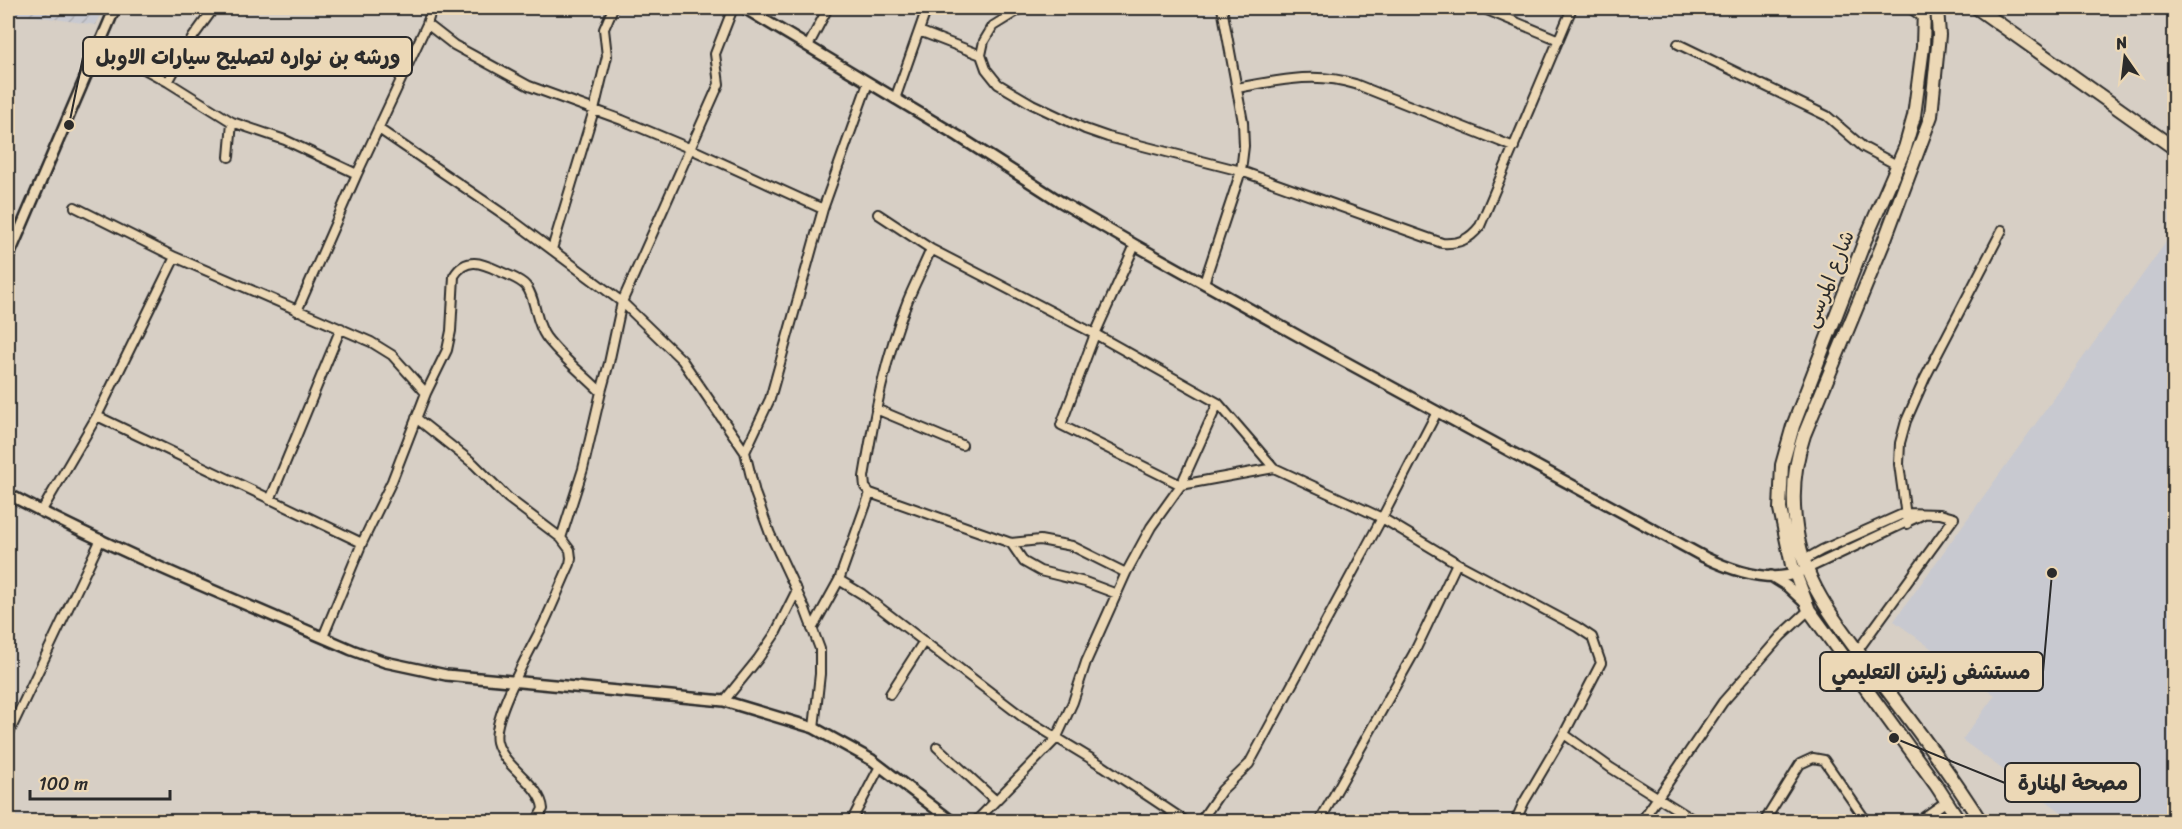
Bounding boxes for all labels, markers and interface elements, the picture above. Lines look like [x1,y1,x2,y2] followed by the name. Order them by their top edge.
[2095,27,2155,87] north arrow
[2112,27,2131,59] text: N
[83,37,412,76] callout: ورشه بن نواره لتصليح سيارات الاوبل
[96,38,400,76] text: ورشه بن نواره لتصليح سيارات الاوبل
[1794,225,1864,333] street label: شارع المرسى
[1820,652,2043,691] callout: مستشفى زليتن التعليمي
[1831,653,2031,691] text: مستشفى زليتن التعليمي
[30,763,170,801] scale bar
[2005,763,2140,802] callout: مصحة المنارة
[2018,764,2128,802] text: مصحة المنارة
[39,768,88,800] text: 100 m

